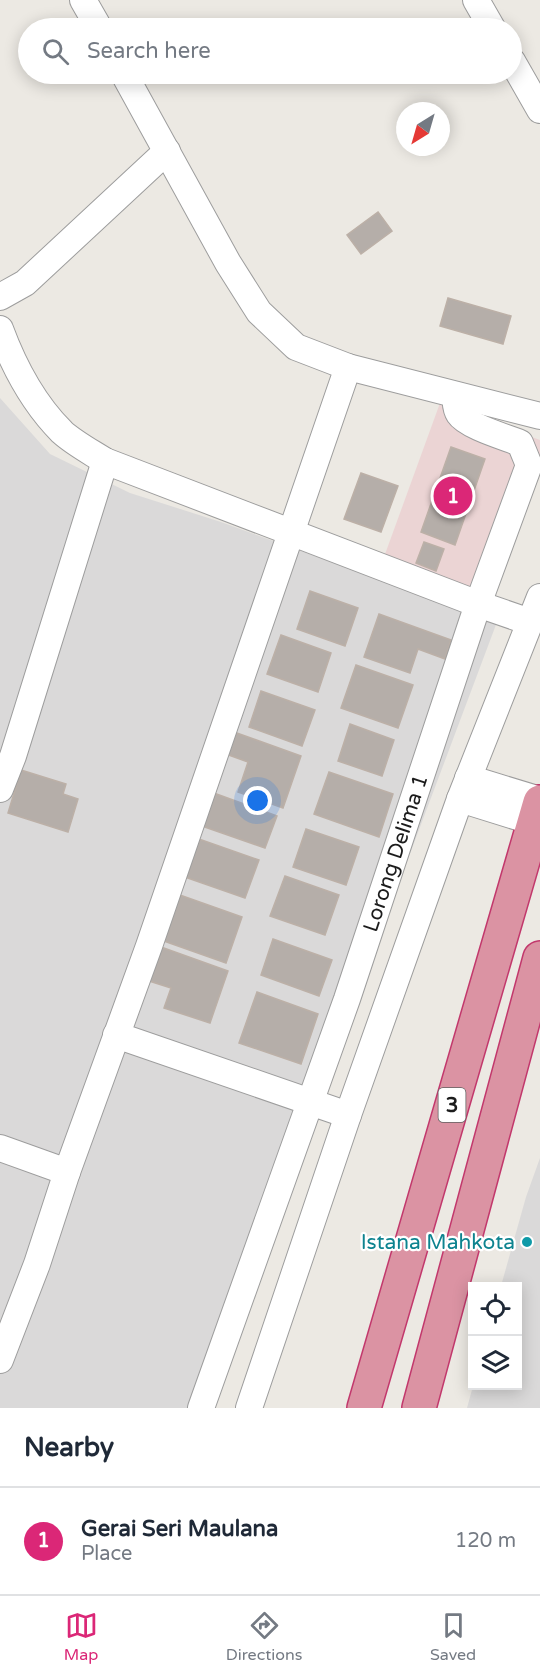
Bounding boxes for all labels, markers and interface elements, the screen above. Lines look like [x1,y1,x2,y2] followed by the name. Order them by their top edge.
[18,18,522,84] search box
[39,35,72,68] icon: search
[87,38,211,64] text: Search here
[396,102,450,156] north arrow
[434,474,472,518] pin: 1
[358,771,434,935] street label: Lorong Delima 1
[243,786,272,815] your location
[438,1088,466,1122] road number: 3
[361,1230,515,1255] place label: Istana Mahkota
[520,1235,534,1249] marker: Istana Mahkota
[468,1282,522,1390] map controls
[468,1282,522,1336] button: locate
[468,1336,522,1390] button: layers
[24,1432,114,1463] text: Nearby
[81,1516,278,1542] text: Gerai Seri Maulana
[37,1529,50,1553] text: 1
[455,1529,516,1553] text: 120 m
[81,1542,132,1566] text: Place
[64,1609,98,1665] tab: Map
[226,1609,302,1665] tab: Directions
[430,1609,476,1665] tab: Saved

